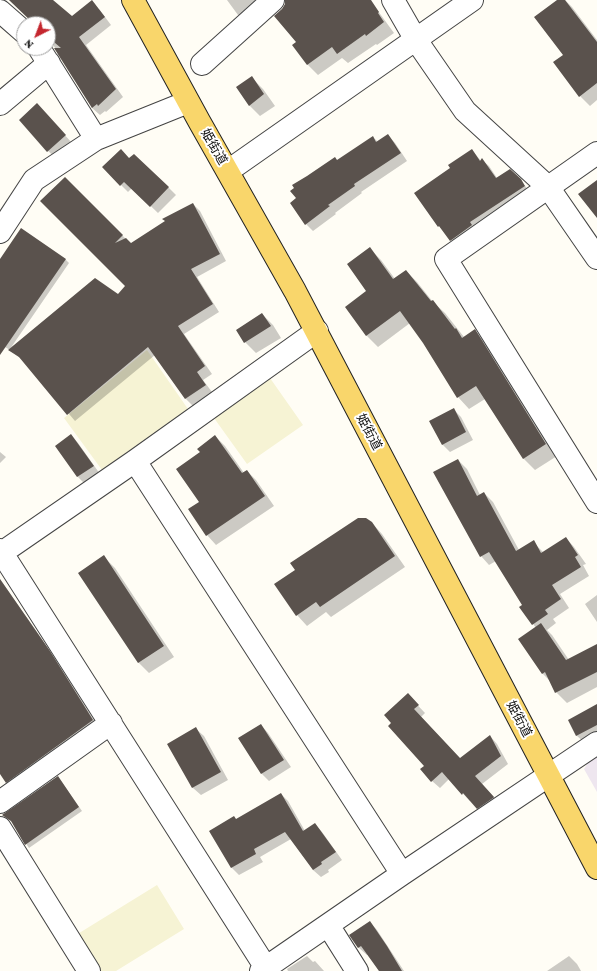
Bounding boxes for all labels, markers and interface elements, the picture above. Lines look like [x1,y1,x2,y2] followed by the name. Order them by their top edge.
[16,16,56,56] north arrow
[22,37,35,51] text: N
[197,126,231,168] street label: 姫街道
[353,411,385,453] street label: 姫街道
[503,698,535,740] street label: 姫街道

